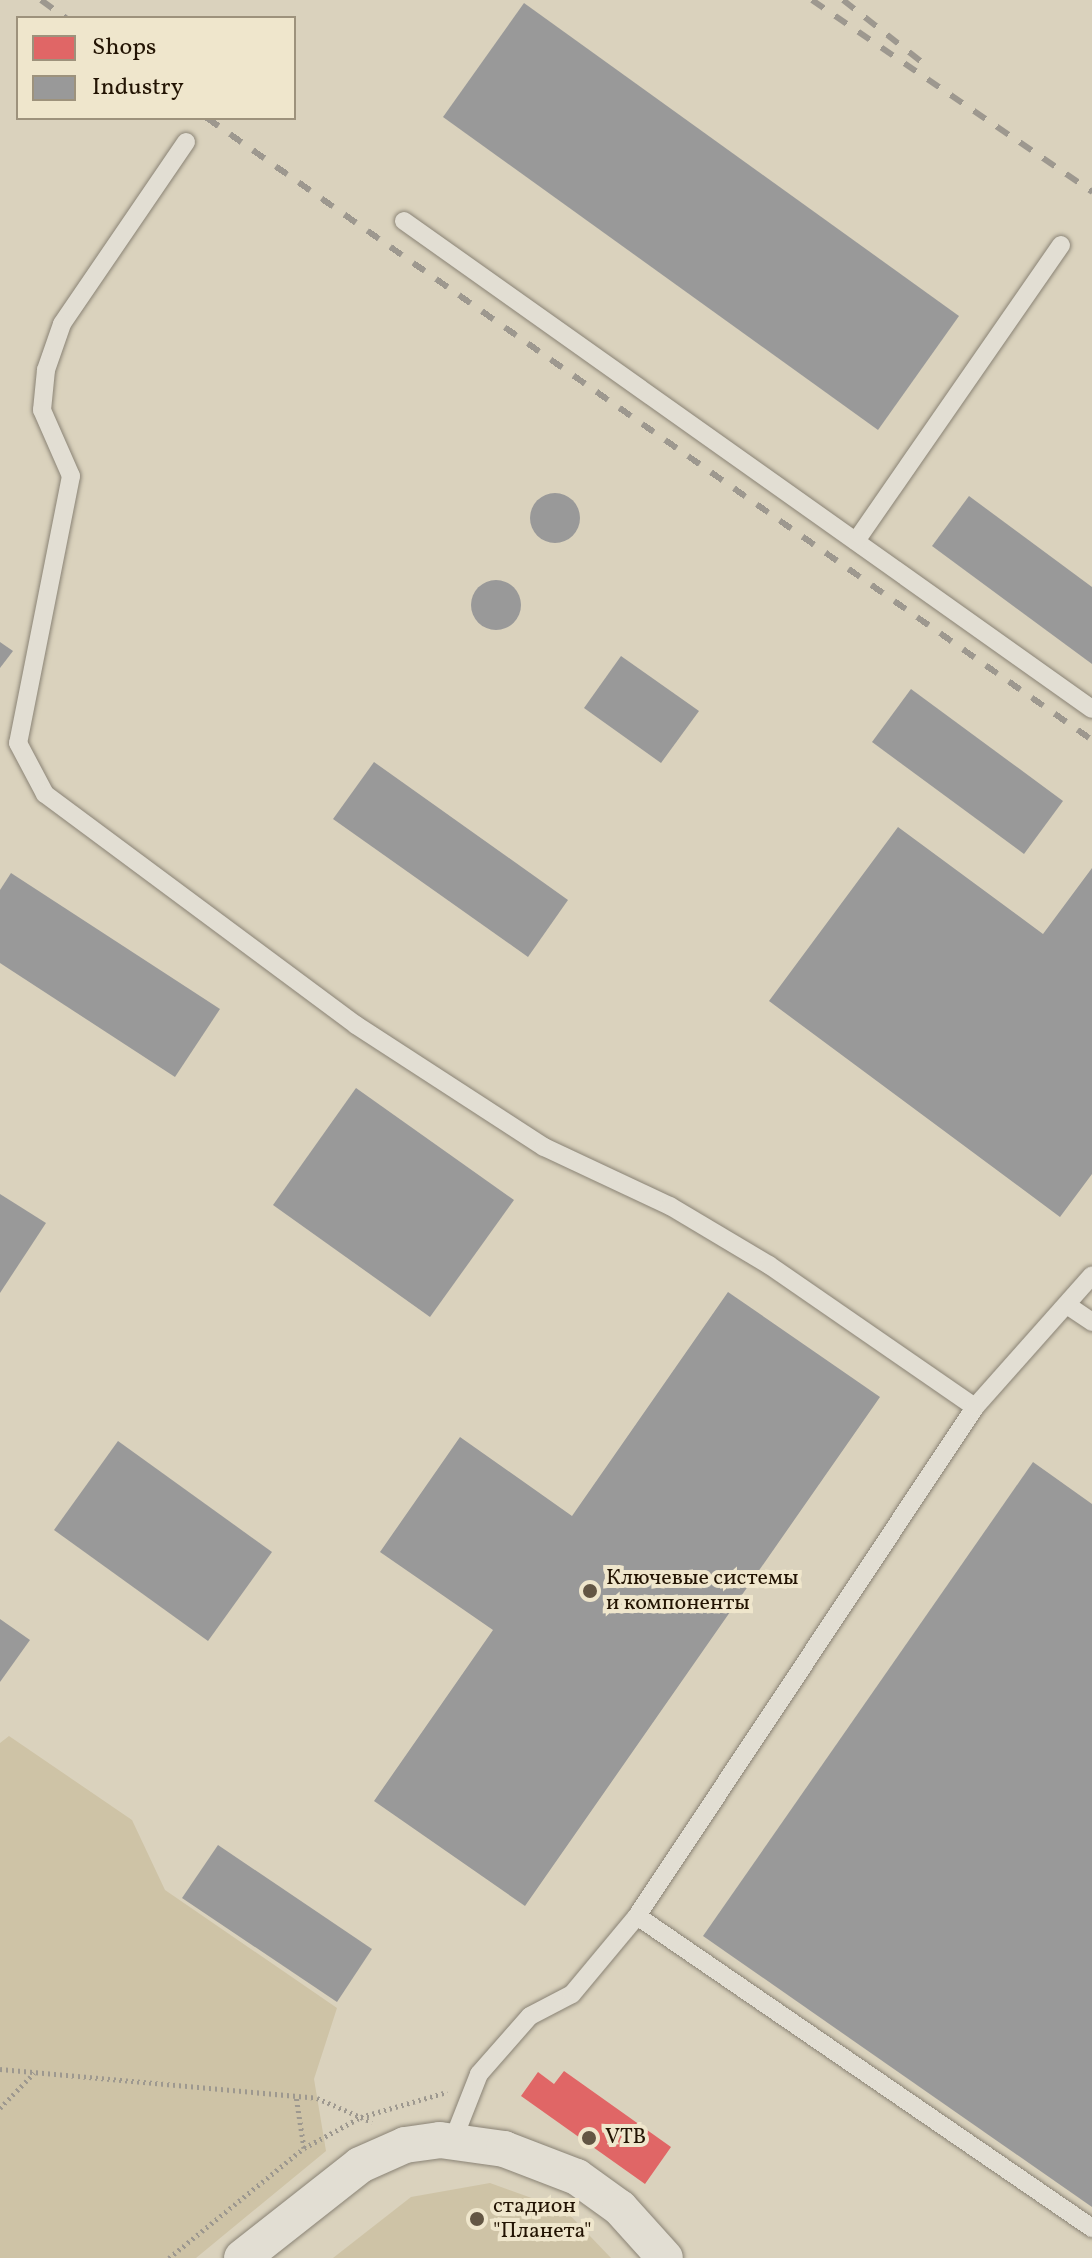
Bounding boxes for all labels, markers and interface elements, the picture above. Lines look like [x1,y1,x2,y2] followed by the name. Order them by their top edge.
[16,16,296,120] legend
[92,31,156,65] text: Shops
[92,71,184,105] text: Industry
[606,1565,799,1616] place label: Ключевые системы и компоненты
[581,1582,599,1600] marker: Ключевые системы и компоненты
[605,2125,646,2151] place label: VTB
[580,2129,598,2147] marker: VTB
[493,2193,592,2244] place label: стадион "Планета"
[468,2210,486,2228] marker: стадион "Планета"

